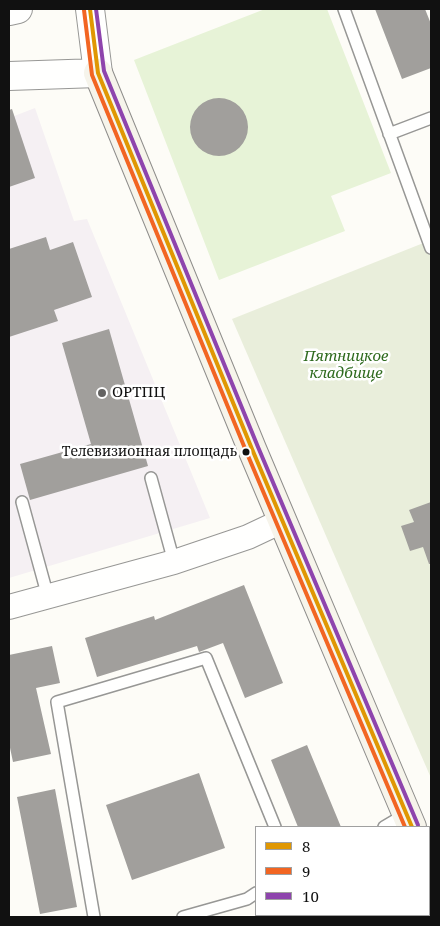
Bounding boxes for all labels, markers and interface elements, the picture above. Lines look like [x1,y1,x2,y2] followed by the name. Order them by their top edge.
[304,348,388,383] park label: Пятницкое кладбище
[112,384,165,402] place label: ОРТПЦ
[96,387,108,399] marker: ОРТПЦ
[62,444,237,460] place label: Телевизионная площадь
[241,447,251,457] marker: Телевизионная площадь
[255,826,430,916] legend
[302,836,310,856] text: 8
[302,861,310,881] text: 9
[302,886,319,906] text: 10

